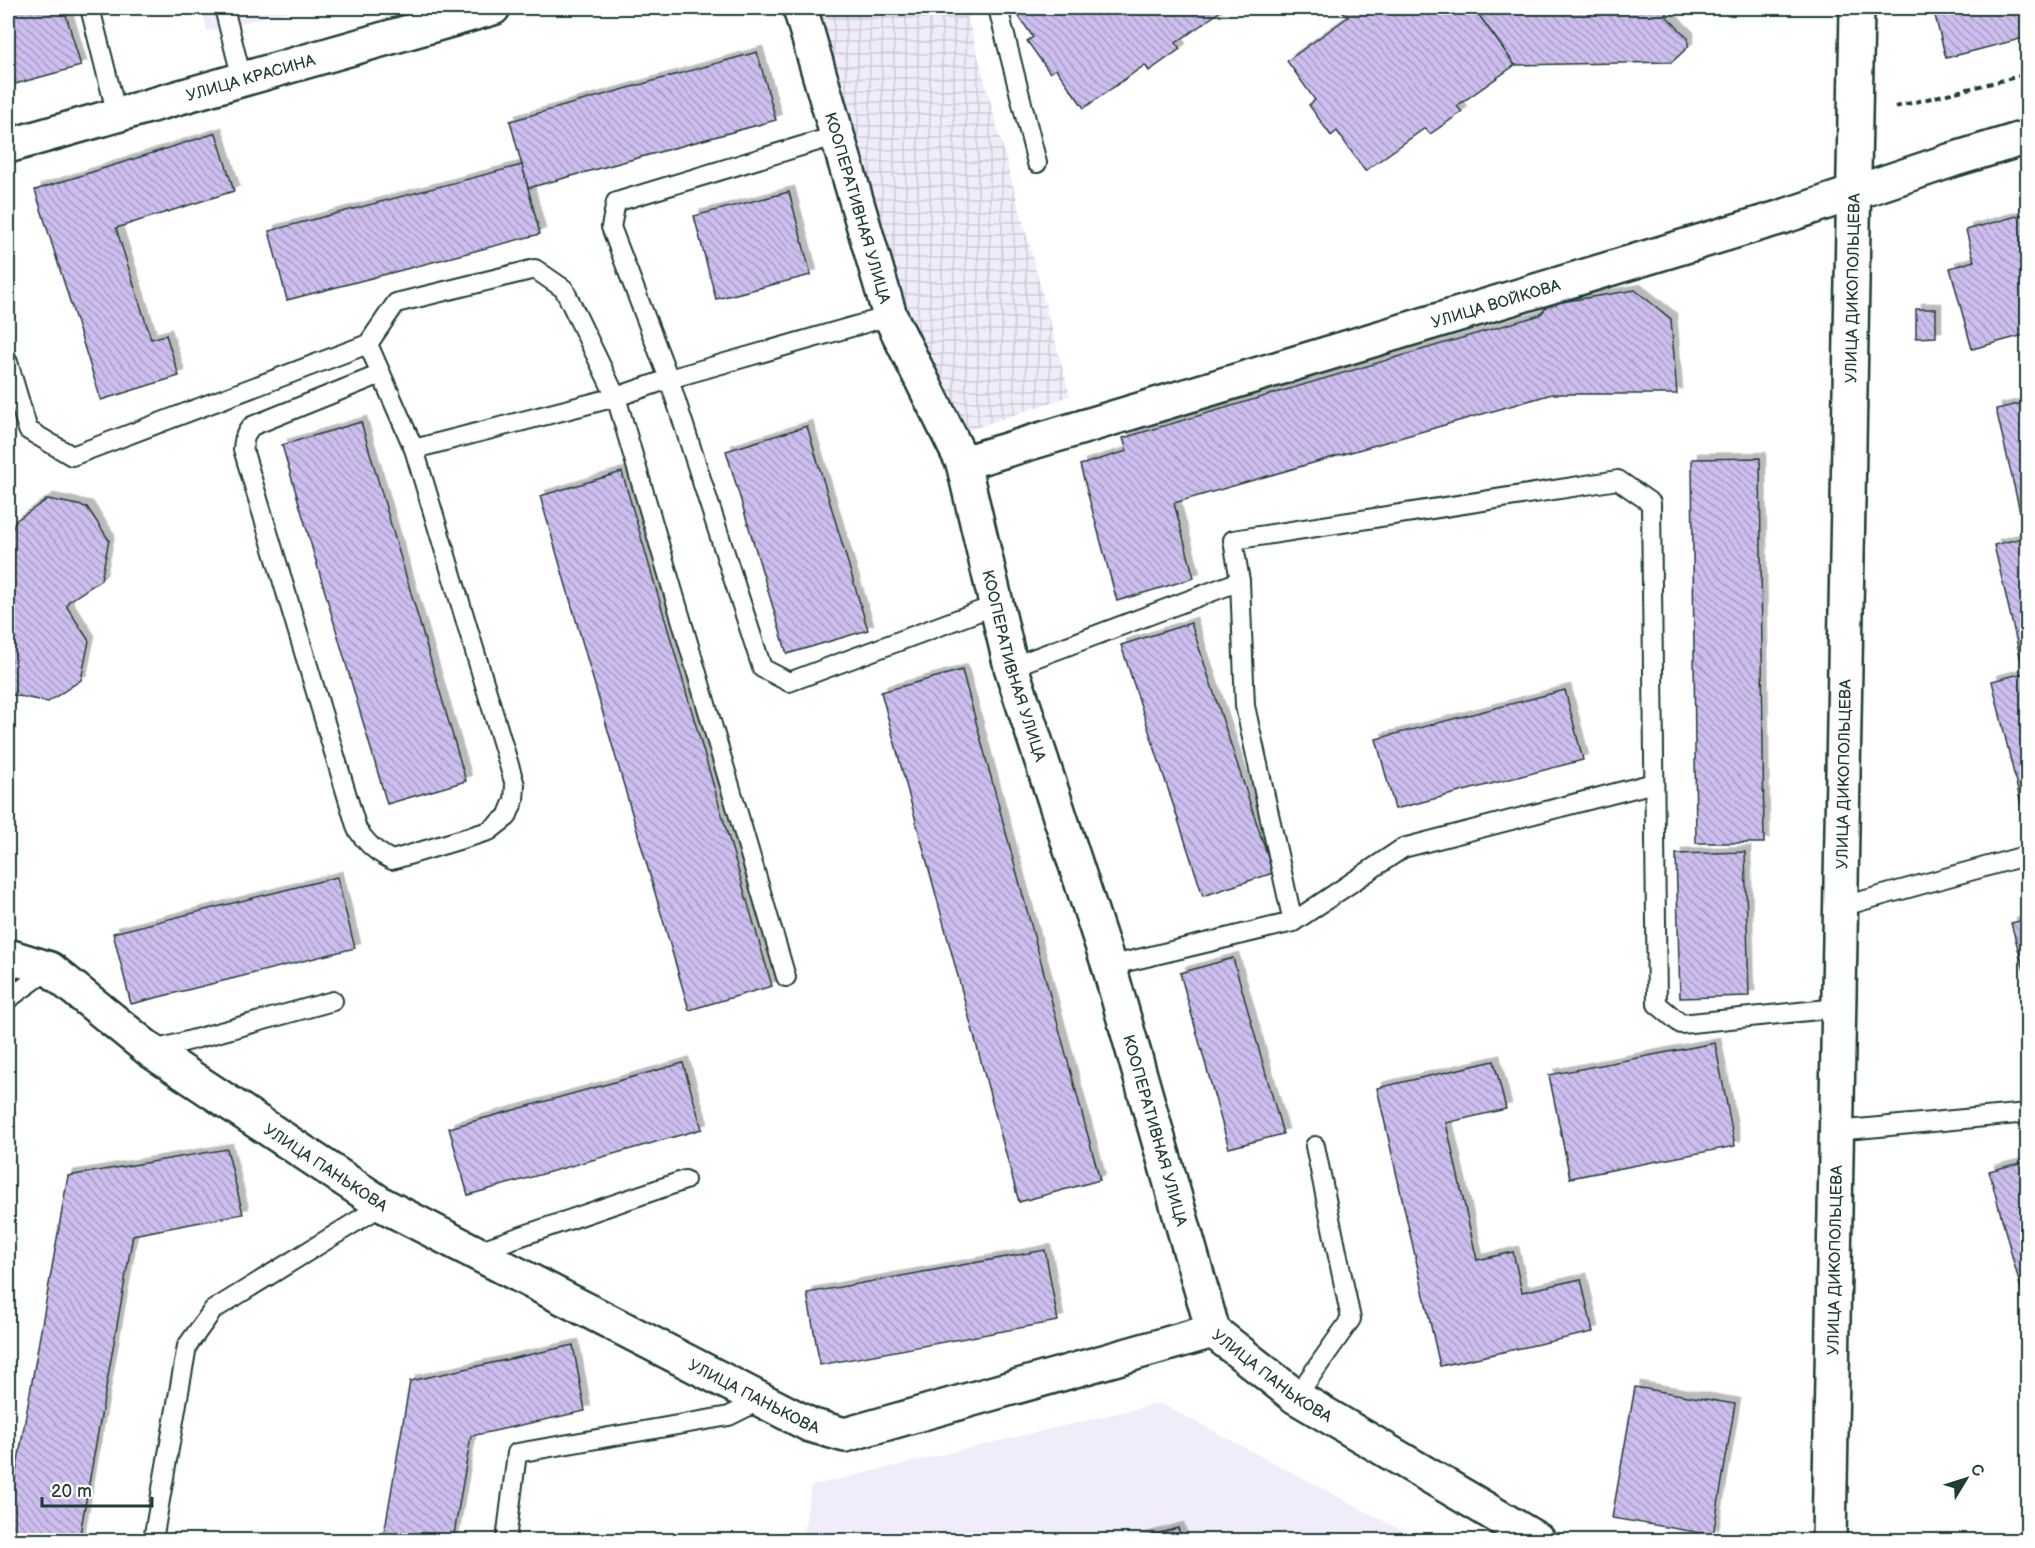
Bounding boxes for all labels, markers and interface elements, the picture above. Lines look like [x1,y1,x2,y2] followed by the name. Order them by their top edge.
[184,51,318,106] street label: УЛИЦА КРАСИНА
[820,110,894,306] street label: КООПЕРАТИВНАЯ УЛИЦА
[1842,193,1865,383] street label: УЛИЦА ДИКОПОЛЬЦЕВА
[1429,276,1563,333] street label: УЛИЦА ВОЙКОВА
[977,568,1049,764] street label: КООПЕРАТИВНАЯ УЛИЦА
[1833,679,1856,869] street label: УЛИЦА ДИКОПОЛЬЦЕВА
[1118,1033,1191,1229] street label: КООПЕРАТИВНАЯ УЛИЦА
[260,1121,391,1216] street label: УЛИЦА ПАНЬКОВА
[1824,1165,1847,1355] street label: УЛИЦА ДИКОПОЛЬЦЕВА
[1208,1326,1335,1427] street label: УЛИЦА ПАНЬКОВА
[685,1356,821,1438] street label: УЛИЦА ПАНЬКОВА
[1936,1449,1996,1509] north arrow
[1966,1460,1988,1481] text: С
[42,1470,152,1508] scale bar
[51,1481,92,1502] text: 20 m

